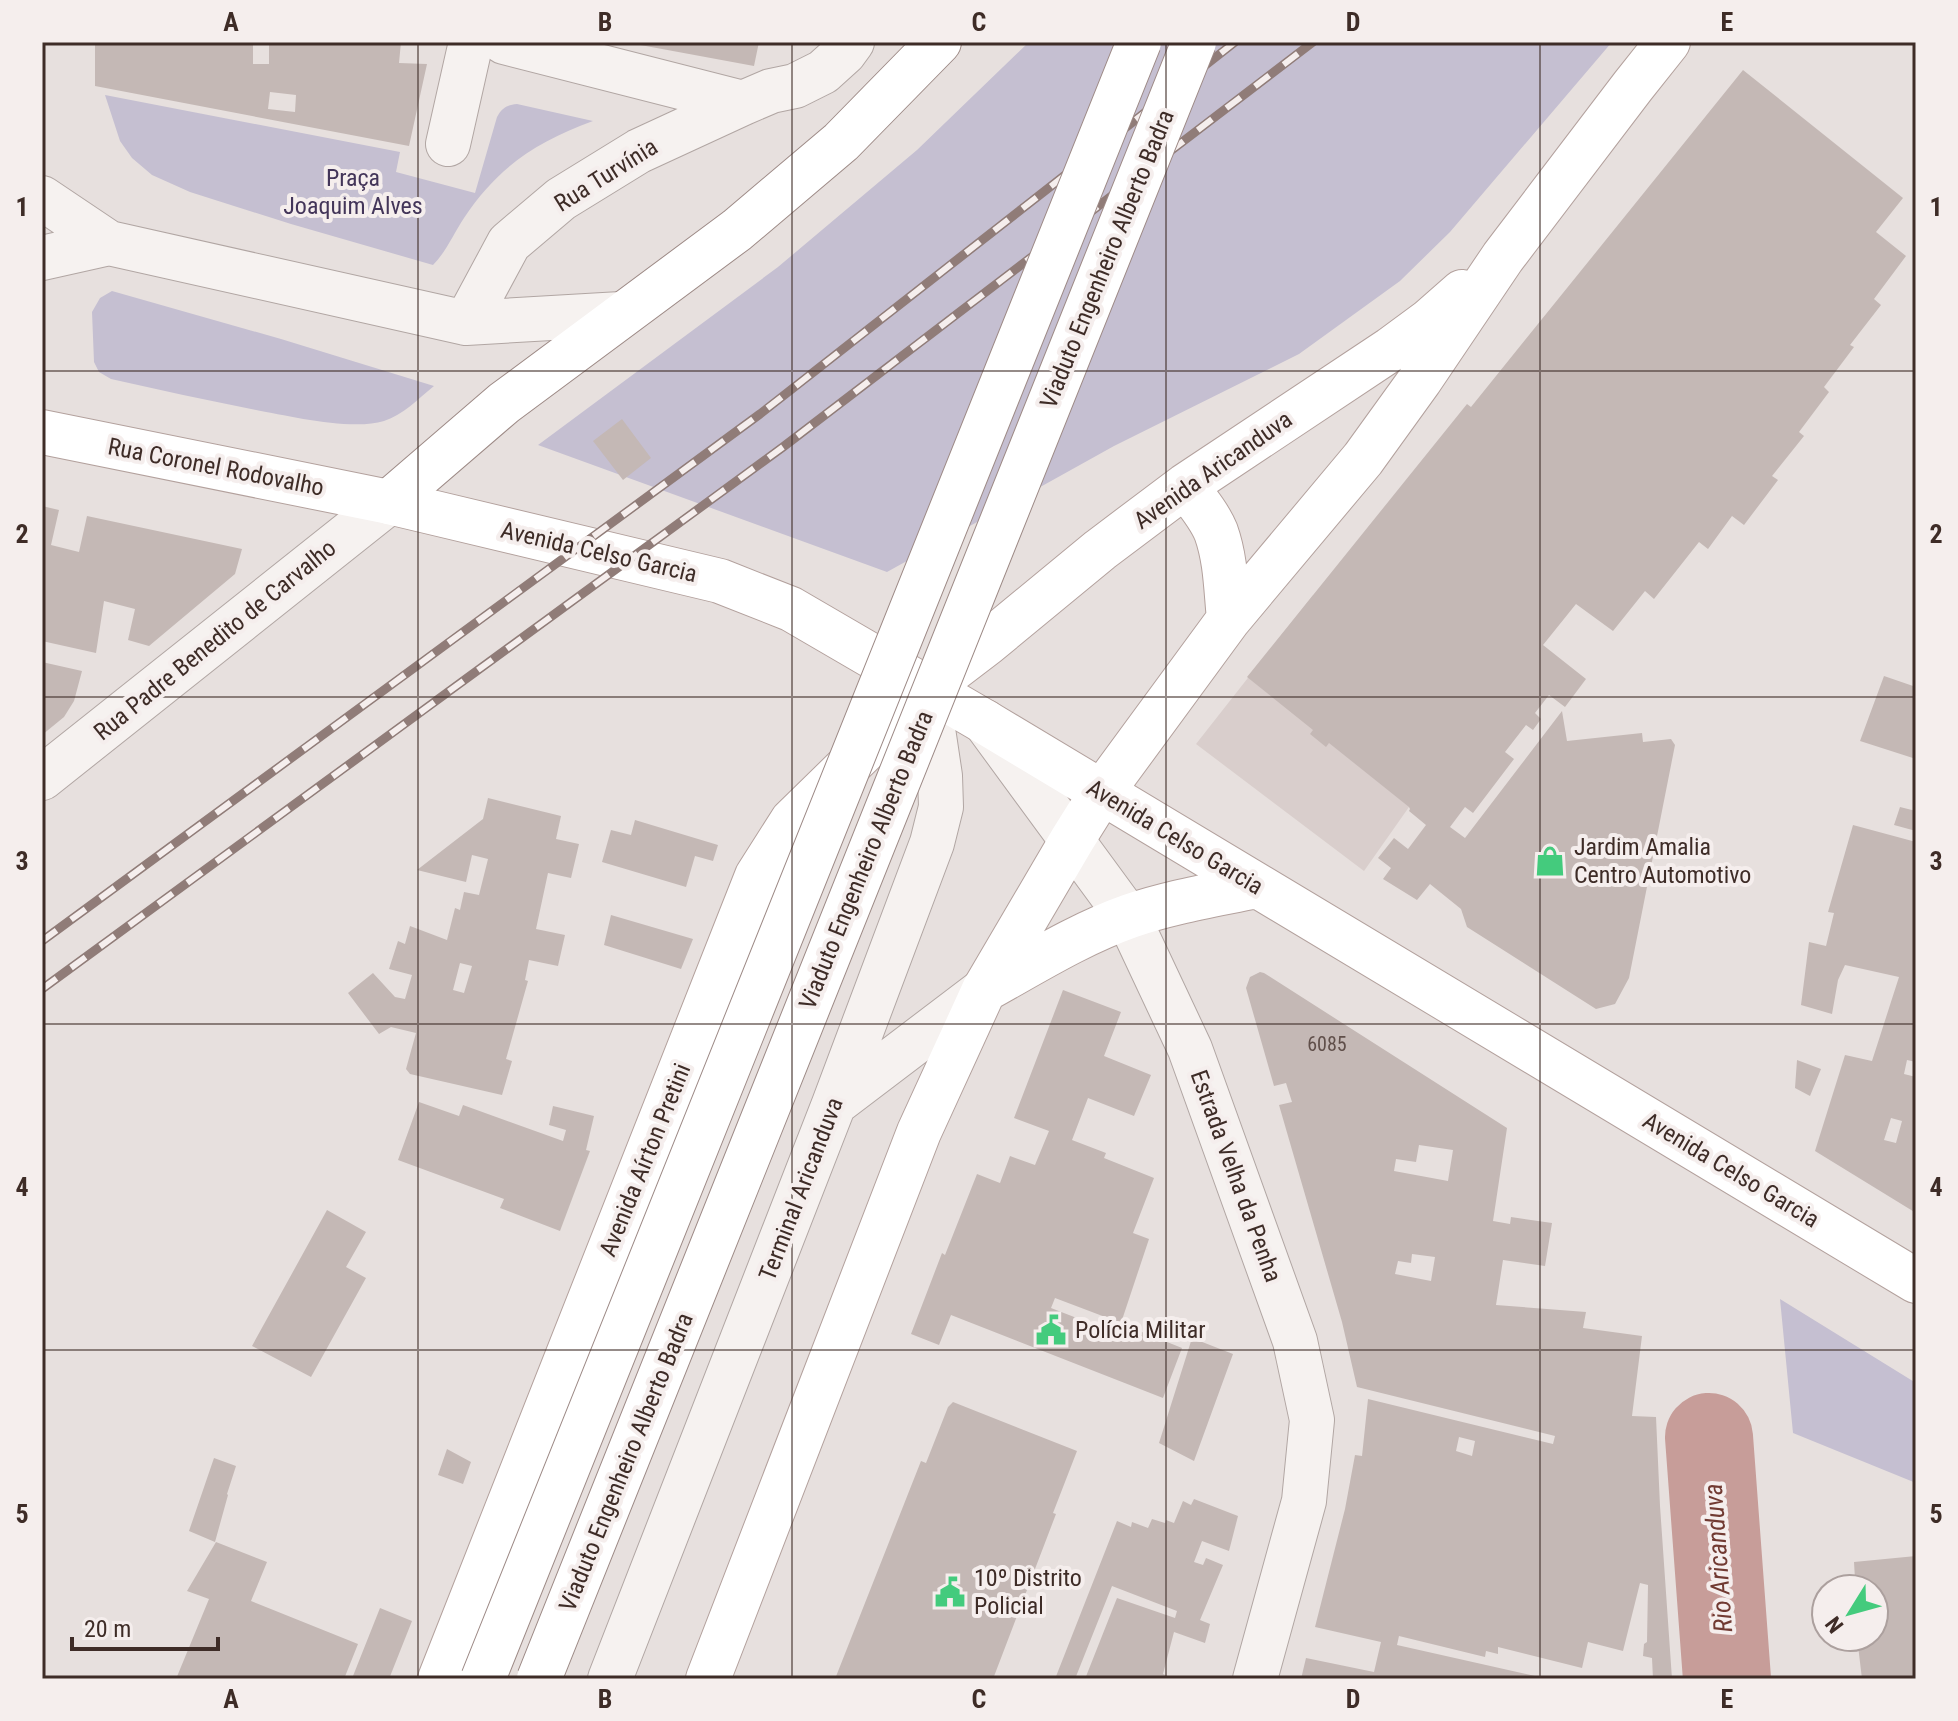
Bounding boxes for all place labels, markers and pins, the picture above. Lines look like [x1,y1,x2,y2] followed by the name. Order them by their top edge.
[1574,833,1751,889] place label: Jardim Amalia Centro Automotivo
[1533,844,1567,878] shop icon: Jardim Amalia Centro Automotivo
[1034,1313,1068,1347] public building icon: Polícia Militar
[1075,1316,1206,1344] place label: Polícia Militar
[974,1564,1082,1620] place label: 10º Distrito Policial
[933,1575,967,1609] public building icon: 10º Distrito Policial

